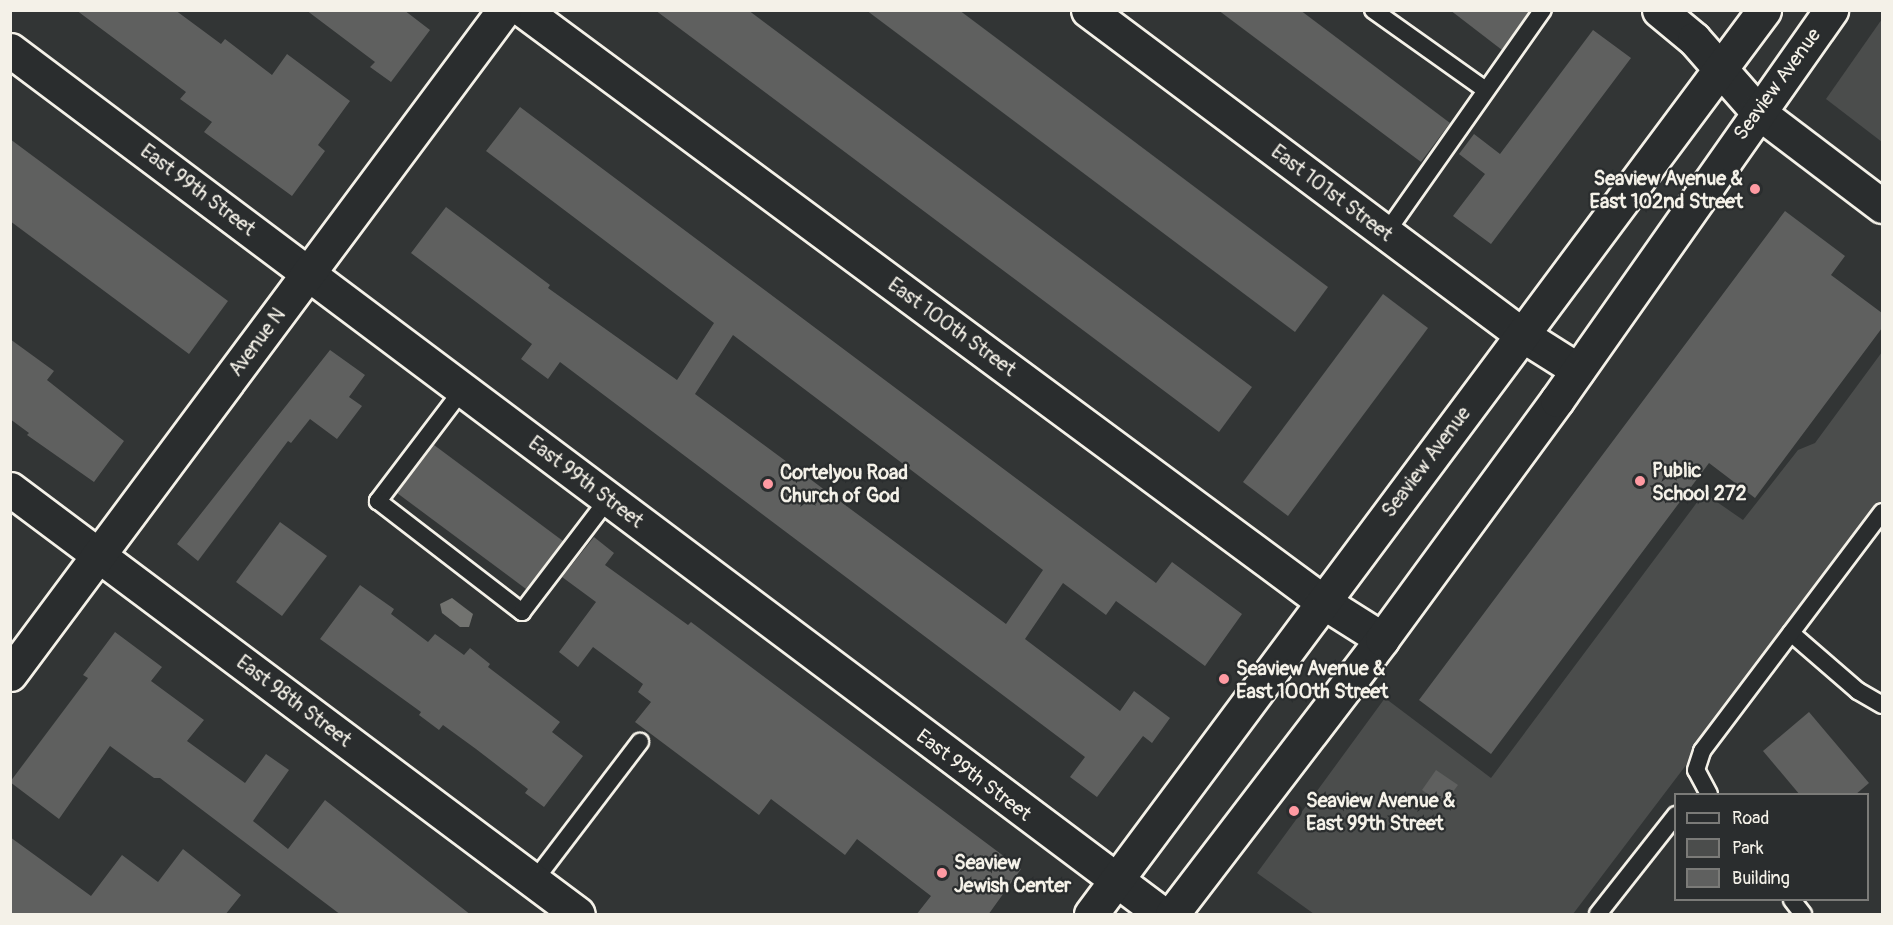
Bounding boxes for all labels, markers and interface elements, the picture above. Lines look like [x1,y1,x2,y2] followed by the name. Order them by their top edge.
[1728,23,1826,145] street label: Seaview Avenue
[136,139,260,241] street label: East 99th Street
[1267,140,1397,246] street label: East 101st Street
[1590,166,1743,213] place label: Seaview Avenue & East 102nd Street
[1748,182,1762,196] marker: Seaview Avenue & East 102nd Street
[883,273,1021,381] street label: East 100th Street
[224,303,290,381] street label: Avenue N
[1377,402,1475,522] street label: Seaview Avenue
[524,431,648,533] street label: East 99th Street
[1652,458,1747,505] place label: Public School 272
[780,460,908,507] place label: Cortelyou Road Church of God
[1633,474,1647,488] marker: Public School 272
[761,477,775,491] marker: Cortelyou Road Church of God
[232,650,356,752] street label: East 98th Street
[1236,656,1388,703] place label: Seaview Avenue & East 100th Street
[1217,672,1231,686] marker: Seaview Avenue & East 100th Street
[912,724,1036,826] street label: East 99th Street
[1306,788,1455,835] place label: Seaview Avenue & East 99th Street
[1674,793,1869,901] legend
[1287,804,1301,818] marker: Seaview Avenue & East 99th Street
[1732,807,1769,830] text: Road
[1732,837,1764,860] text: Park
[954,850,1071,897] place label: Seaview Jewish Center
[935,866,949,880] marker: Seaview Jewish Center
[1732,867,1790,890] text: Building

